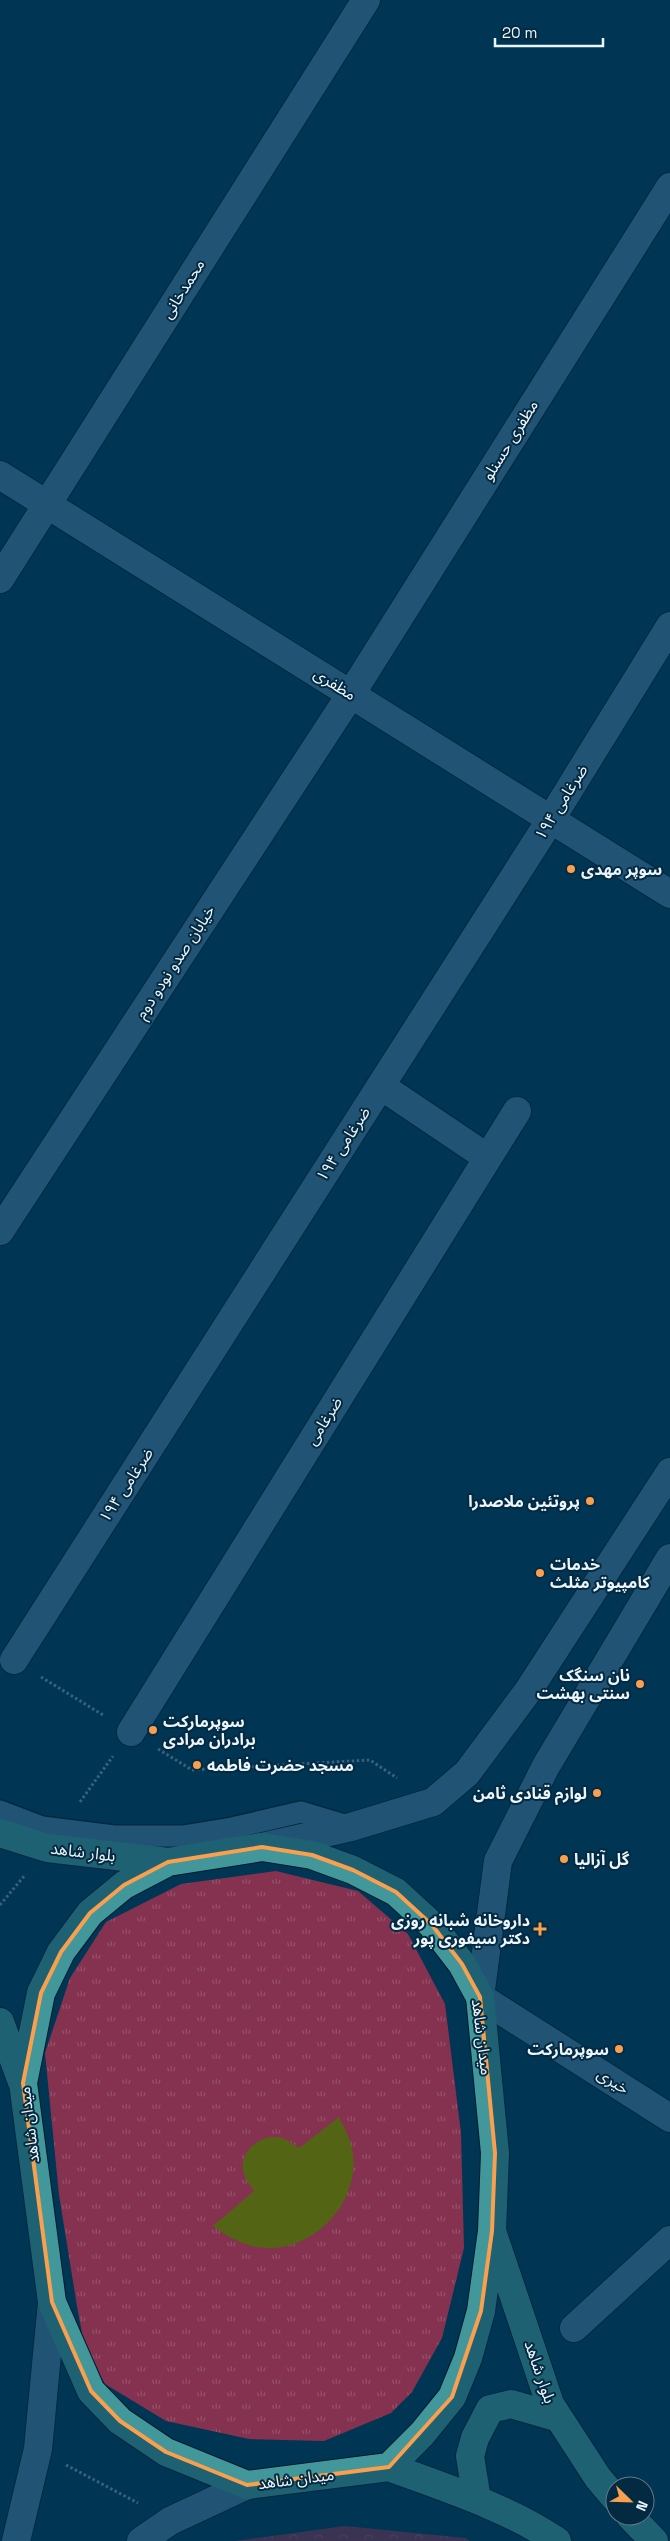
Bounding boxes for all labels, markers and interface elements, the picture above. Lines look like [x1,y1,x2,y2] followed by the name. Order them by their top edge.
[495,15,602,47] scale bar
[502,23,537,42] text: 20 m
[156,255,210,323] street label: محمدخانی
[477,396,543,484] street label: مظفری حسنلو
[310,663,360,705] street label: مظفری
[530,760,592,844] street label: ضرغامی ۱۹۴
[581,859,662,880] place label: سوپر مهدی
[565,863,577,875] marker: سوپر مهدی
[130,901,221,1024] street label: خیابان صدو نودو دوم
[311,1103,375,1185] street label: ضرغامی ۱۹۴
[301,1393,347,1449] street label: ضرغامی
[94,1444,158,1526] street label: ضرغامی ۱۹۴
[468,1491,580,1512] place label: پروتئین ملاصدرا
[584,1495,596,1507] marker: پروتئین ملاصدرا
[550,1554,651,1593] place label: خدمات کامپیوتر مثلث
[534,1567,546,1579] marker: خدمات کامپیوتر مثلث
[536,1665,630,1704] place label: نان سنگک سنتی بهشت
[634,1678,646,1690] marker: نان سنگک سنتی بهشت
[163,1711,256,1750] place label: سوپرمارکت برادران مرادی
[147,1724,159,1736] marker: سوپرمارکت برادران مرادی
[207,1755,354,1776] place label: مسجد حضرت فاطمه
[191,1759,203,1771] marker: مسجد حضرت فاطمه
[473,1783,587,1805] place label: لوازم قنادی ثامن
[591,1787,603,1799] marker: لوازم قنادی ثامن
[49,1838,117,1866] street label: بلوار شاهد
[574,1849,630,1870] place label: گل آزالیا
[558,1853,570,1865] marker: گل آزالیا
[391,1910,530,1949] place label: داروخانه شبانه روزی دکتر سیفوری پور
[534,1923,546,1935] marker: داروخانه شبانه روزی دکتر سیفوری پور
[467,1998,497,2076] street label: میدان شاهد
[527,2039,609,2060] place label: سوپرمارکت
[613,2043,625,2055] marker: سوپرمارکت
[593,2063,633,2099] street label: خیری
[14,2086,44,2164] street label: میدان شاهد
[519,2338,561,2406] street label: بلوار شاهد
[257,2464,335,2494] street label: میدان شاهد
[605,2476,655,2526] north arrow
[632,2498,652,2514] text: N

